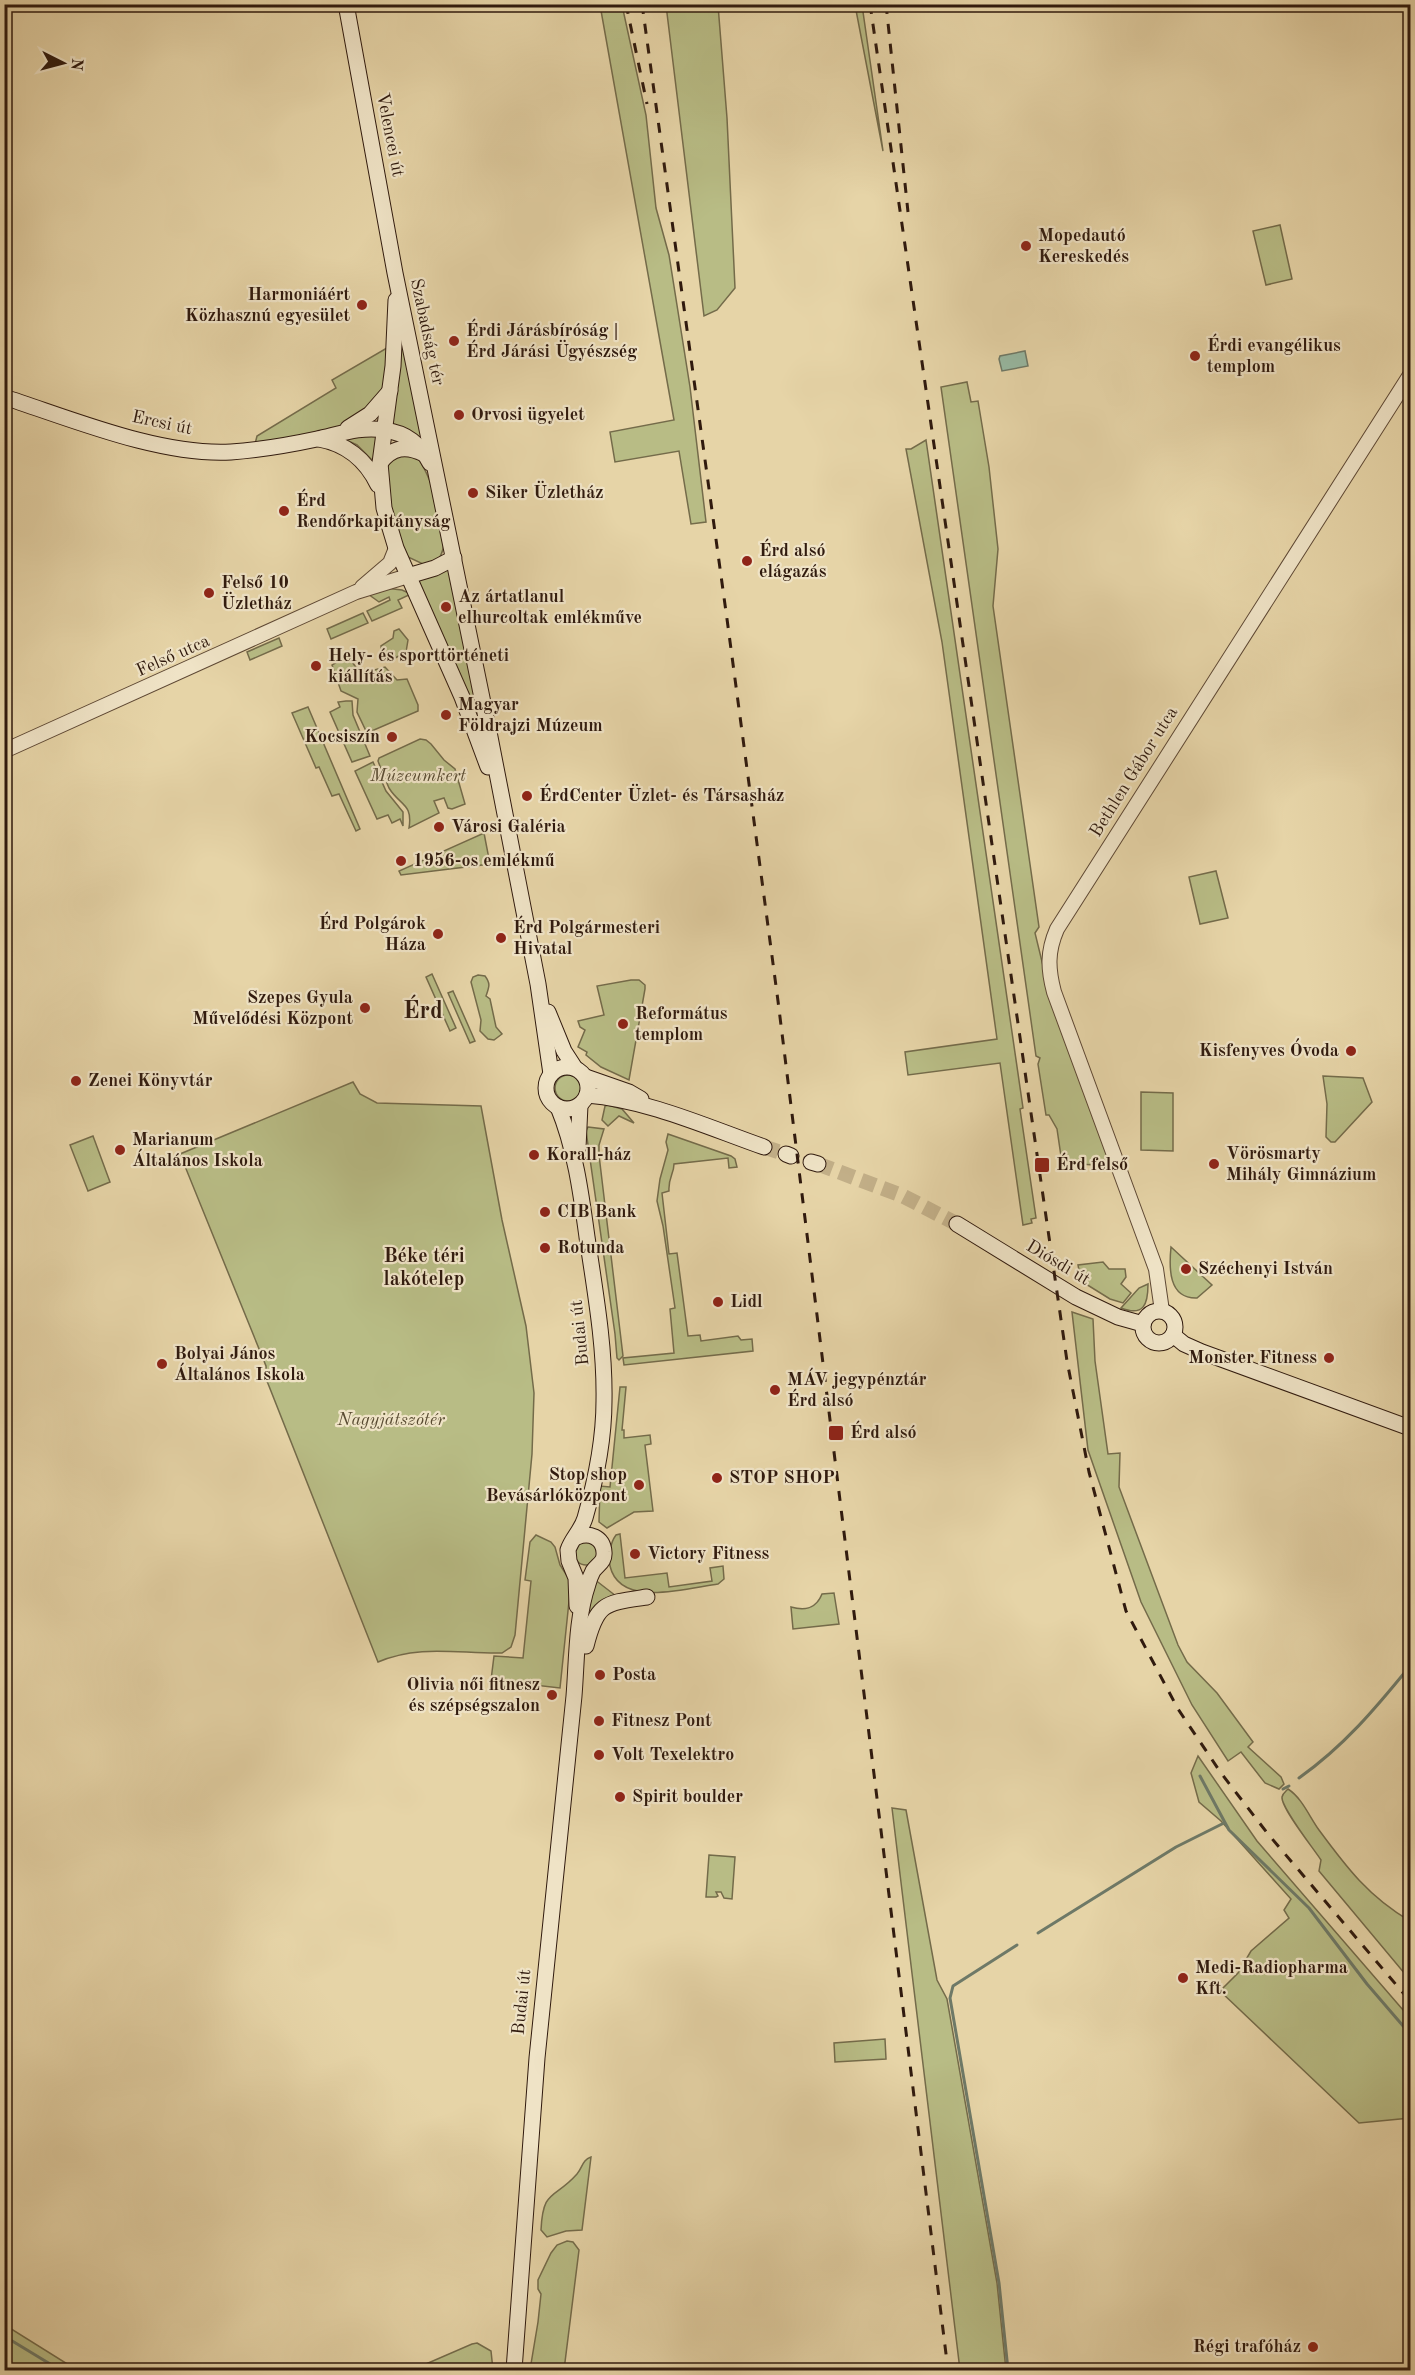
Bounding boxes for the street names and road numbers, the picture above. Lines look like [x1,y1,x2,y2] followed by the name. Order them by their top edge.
[373,91,407,179] street label: Velencei út
[407,277,447,388] street label: Szabadság tér
[130,408,194,438] street label: Ercsi út
[134,632,213,680] street label: Felső utca
[1087,704,1181,840] street label: Bethlen Gábor utca
[1023,1237,1093,1289] street label: Diósdi út
[568,1299,592,1367] street label: Budai út
[510,1968,534,2036] street label: Budai út

